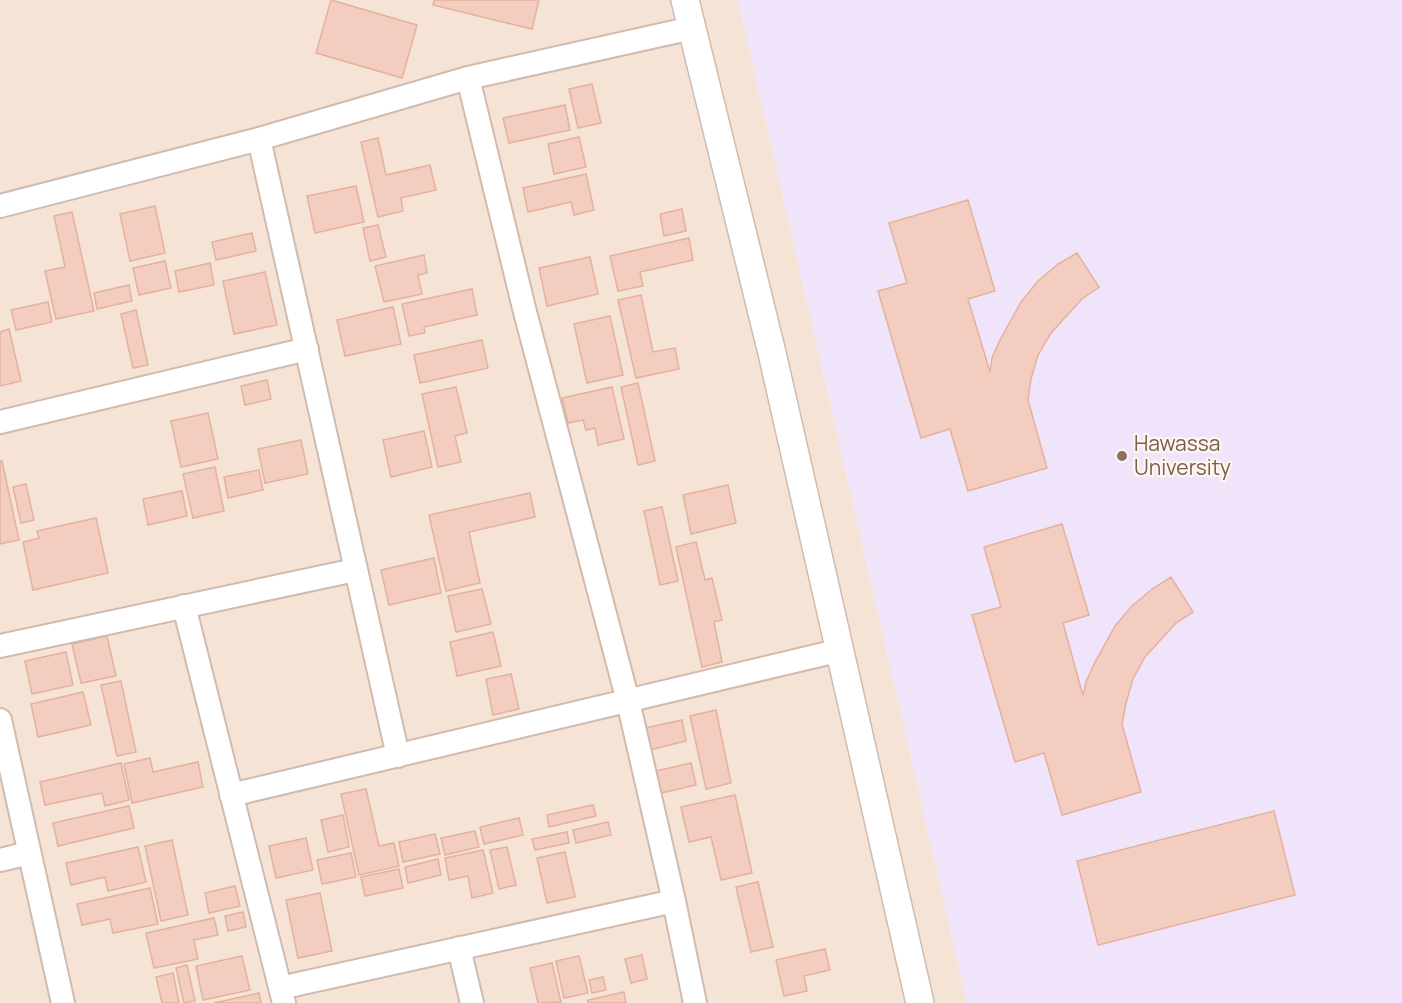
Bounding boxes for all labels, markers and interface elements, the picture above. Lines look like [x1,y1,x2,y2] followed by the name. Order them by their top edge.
[1134,429,1231,481] place label: Hawassa University
[1115,449,1129,463] marker: Hawassa University

